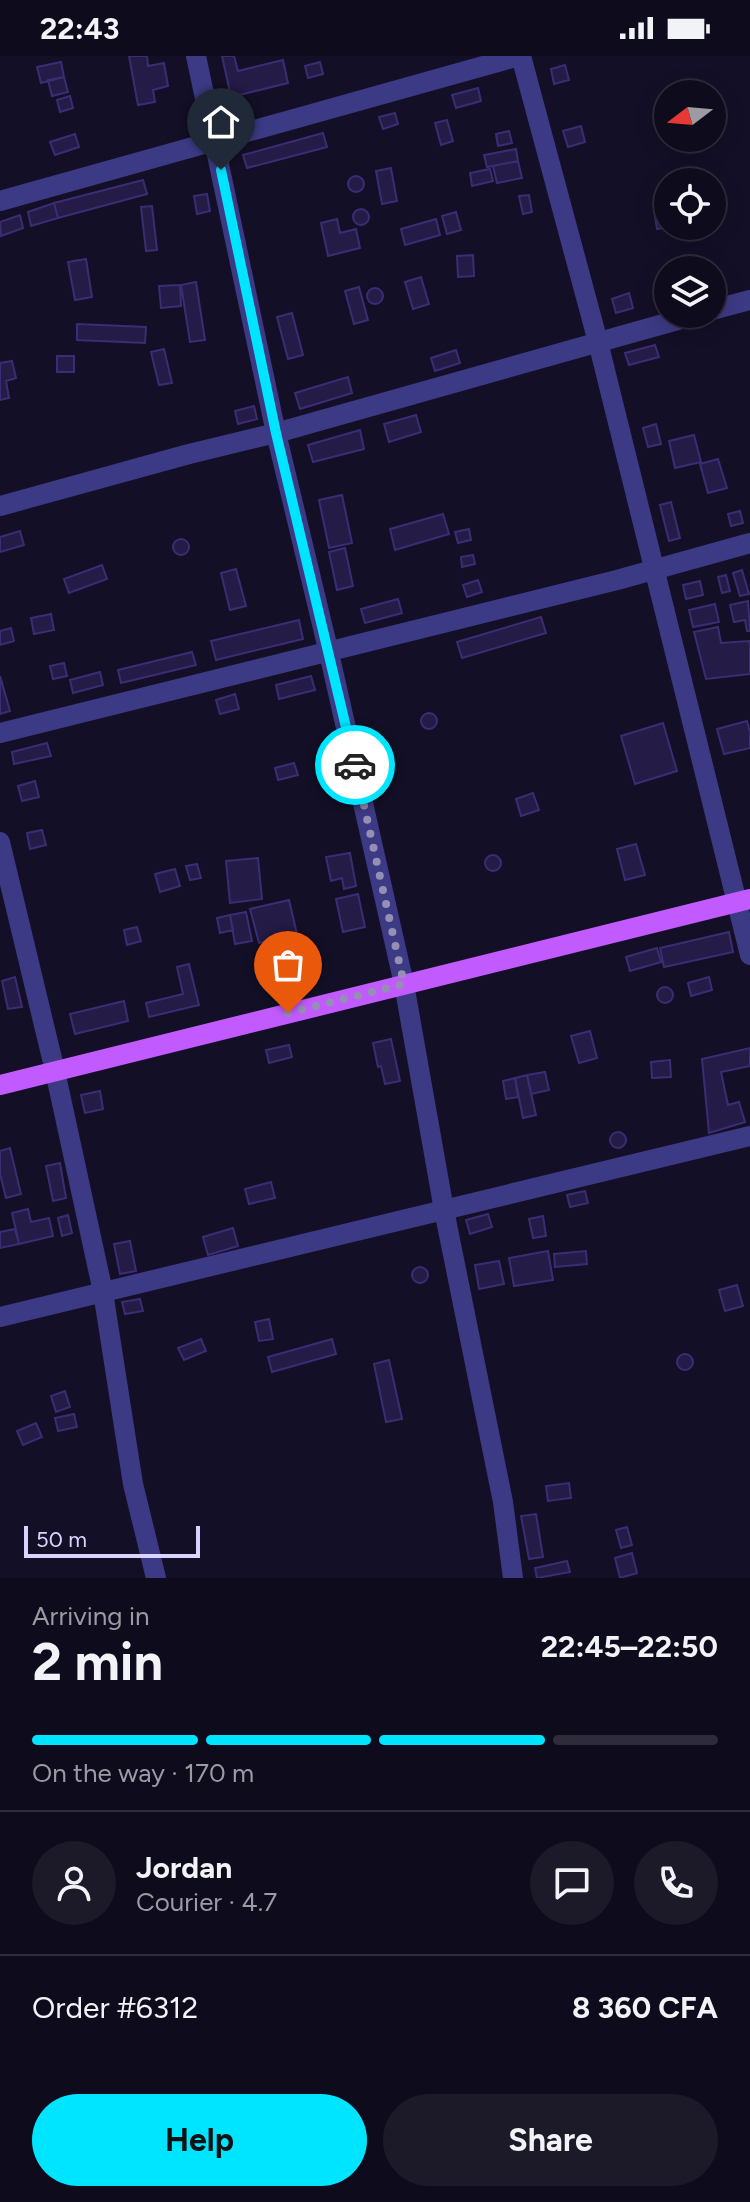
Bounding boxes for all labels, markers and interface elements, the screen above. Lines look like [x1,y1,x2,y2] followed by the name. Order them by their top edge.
[40,10,119,47] text: 22:43
[654,80,726,152] north arrow
[654,80,726,328] map controls
[187,88,255,170] pin
[199,100,243,144] icon: home
[654,168,726,240] button: locate
[654,256,726,328] button: layers
[315,725,395,805] courier
[333,743,377,787] icon: car
[254,931,322,1013] pin
[266,943,310,987] icon: bag
[24,1522,200,1558] scale bar
[36,1526,87,1553] text: 50 m
[32,1600,150,1632] text: Arriving in
[541,1628,718,1665] text: 22:45–22:50
[32,1631,163,1693] text: 2 min
[32,1757,254,1789] text: On the way · 170 m
[32,1841,116,1925] button: person
[530,1841,614,1925] button: chat
[634,1841,718,1925] button: phone
[136,1849,232,1886] text: Jordan
[136,1886,277,1918] text: Courier · 4.7
[32,1989,198,2026] text: Order #6312
[572,1989,718,2026] text: 8 360 CFA
[32,2094,367,2186] button: Help
[383,2094,718,2186] button: Share

